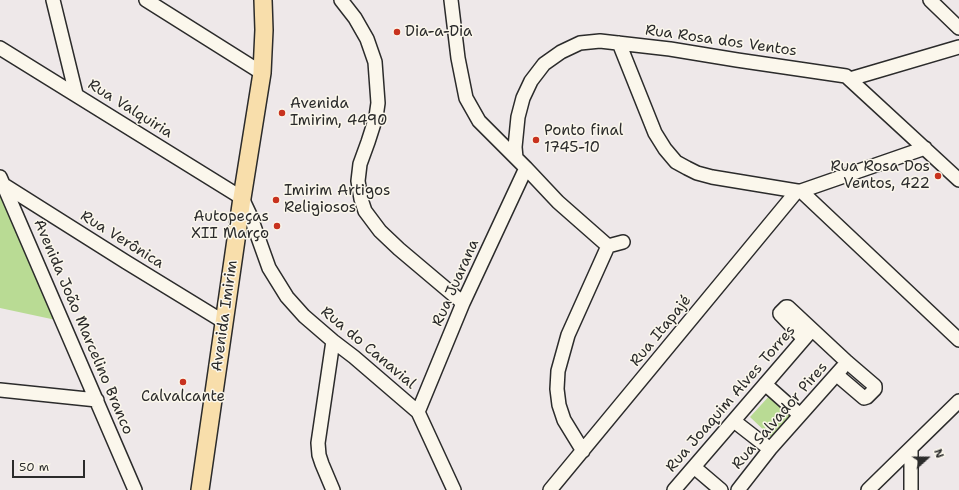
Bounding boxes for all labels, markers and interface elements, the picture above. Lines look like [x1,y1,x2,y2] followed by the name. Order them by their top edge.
[644,21,798,61] street label: Rua Rosa dos Ventos
[405,23,472,41] place label: Dia-a-Dia
[392,27,402,37] marker: Dia-a-Dia
[84,76,176,142] street label: Rua Valquiria
[290,95,388,130] place label: Avenida Imirim, 4490
[277,108,287,118] marker: Avenida Imirim, 4490
[544,122,623,157] place label: Ponto final 1745-10
[531,135,541,145] marker: Ponto final 1745-10
[830,158,930,193] place label: Rua Rosa Dos Ventos, 422
[933,171,943,181] marker: Rua Rosa Dos Ventos, 422
[284,182,390,217] place label: Imirim Artigos Religiosos
[271,195,281,205] marker: Imirim Artigos Religiosos
[77,207,167,273] street label: Rua Verônica
[191,208,269,243] place label: Autopeças XII Março
[29,217,137,437] street label: Avenida João Marcelino Branco
[272,221,282,231] marker: Autopeças XII Março
[429,237,483,329] street label: Rua Juarana
[208,259,242,373] street label: Avenida Imirim
[627,292,695,370] street label: Rua Itapajé
[317,303,419,393] street label: Rua do Canavial
[662,322,800,476] street label: Rua Joaquim Alves Torres
[728,359,832,473] street label: Rua Salvador Pires
[178,377,188,387] marker: Calvalcante
[141,388,225,406] place label: Calvalcante
[907,438,947,478] north arrow
[930,447,947,460] text: N
[14,452,87,478] scale bar
[19,459,49,475] text: 50 m

